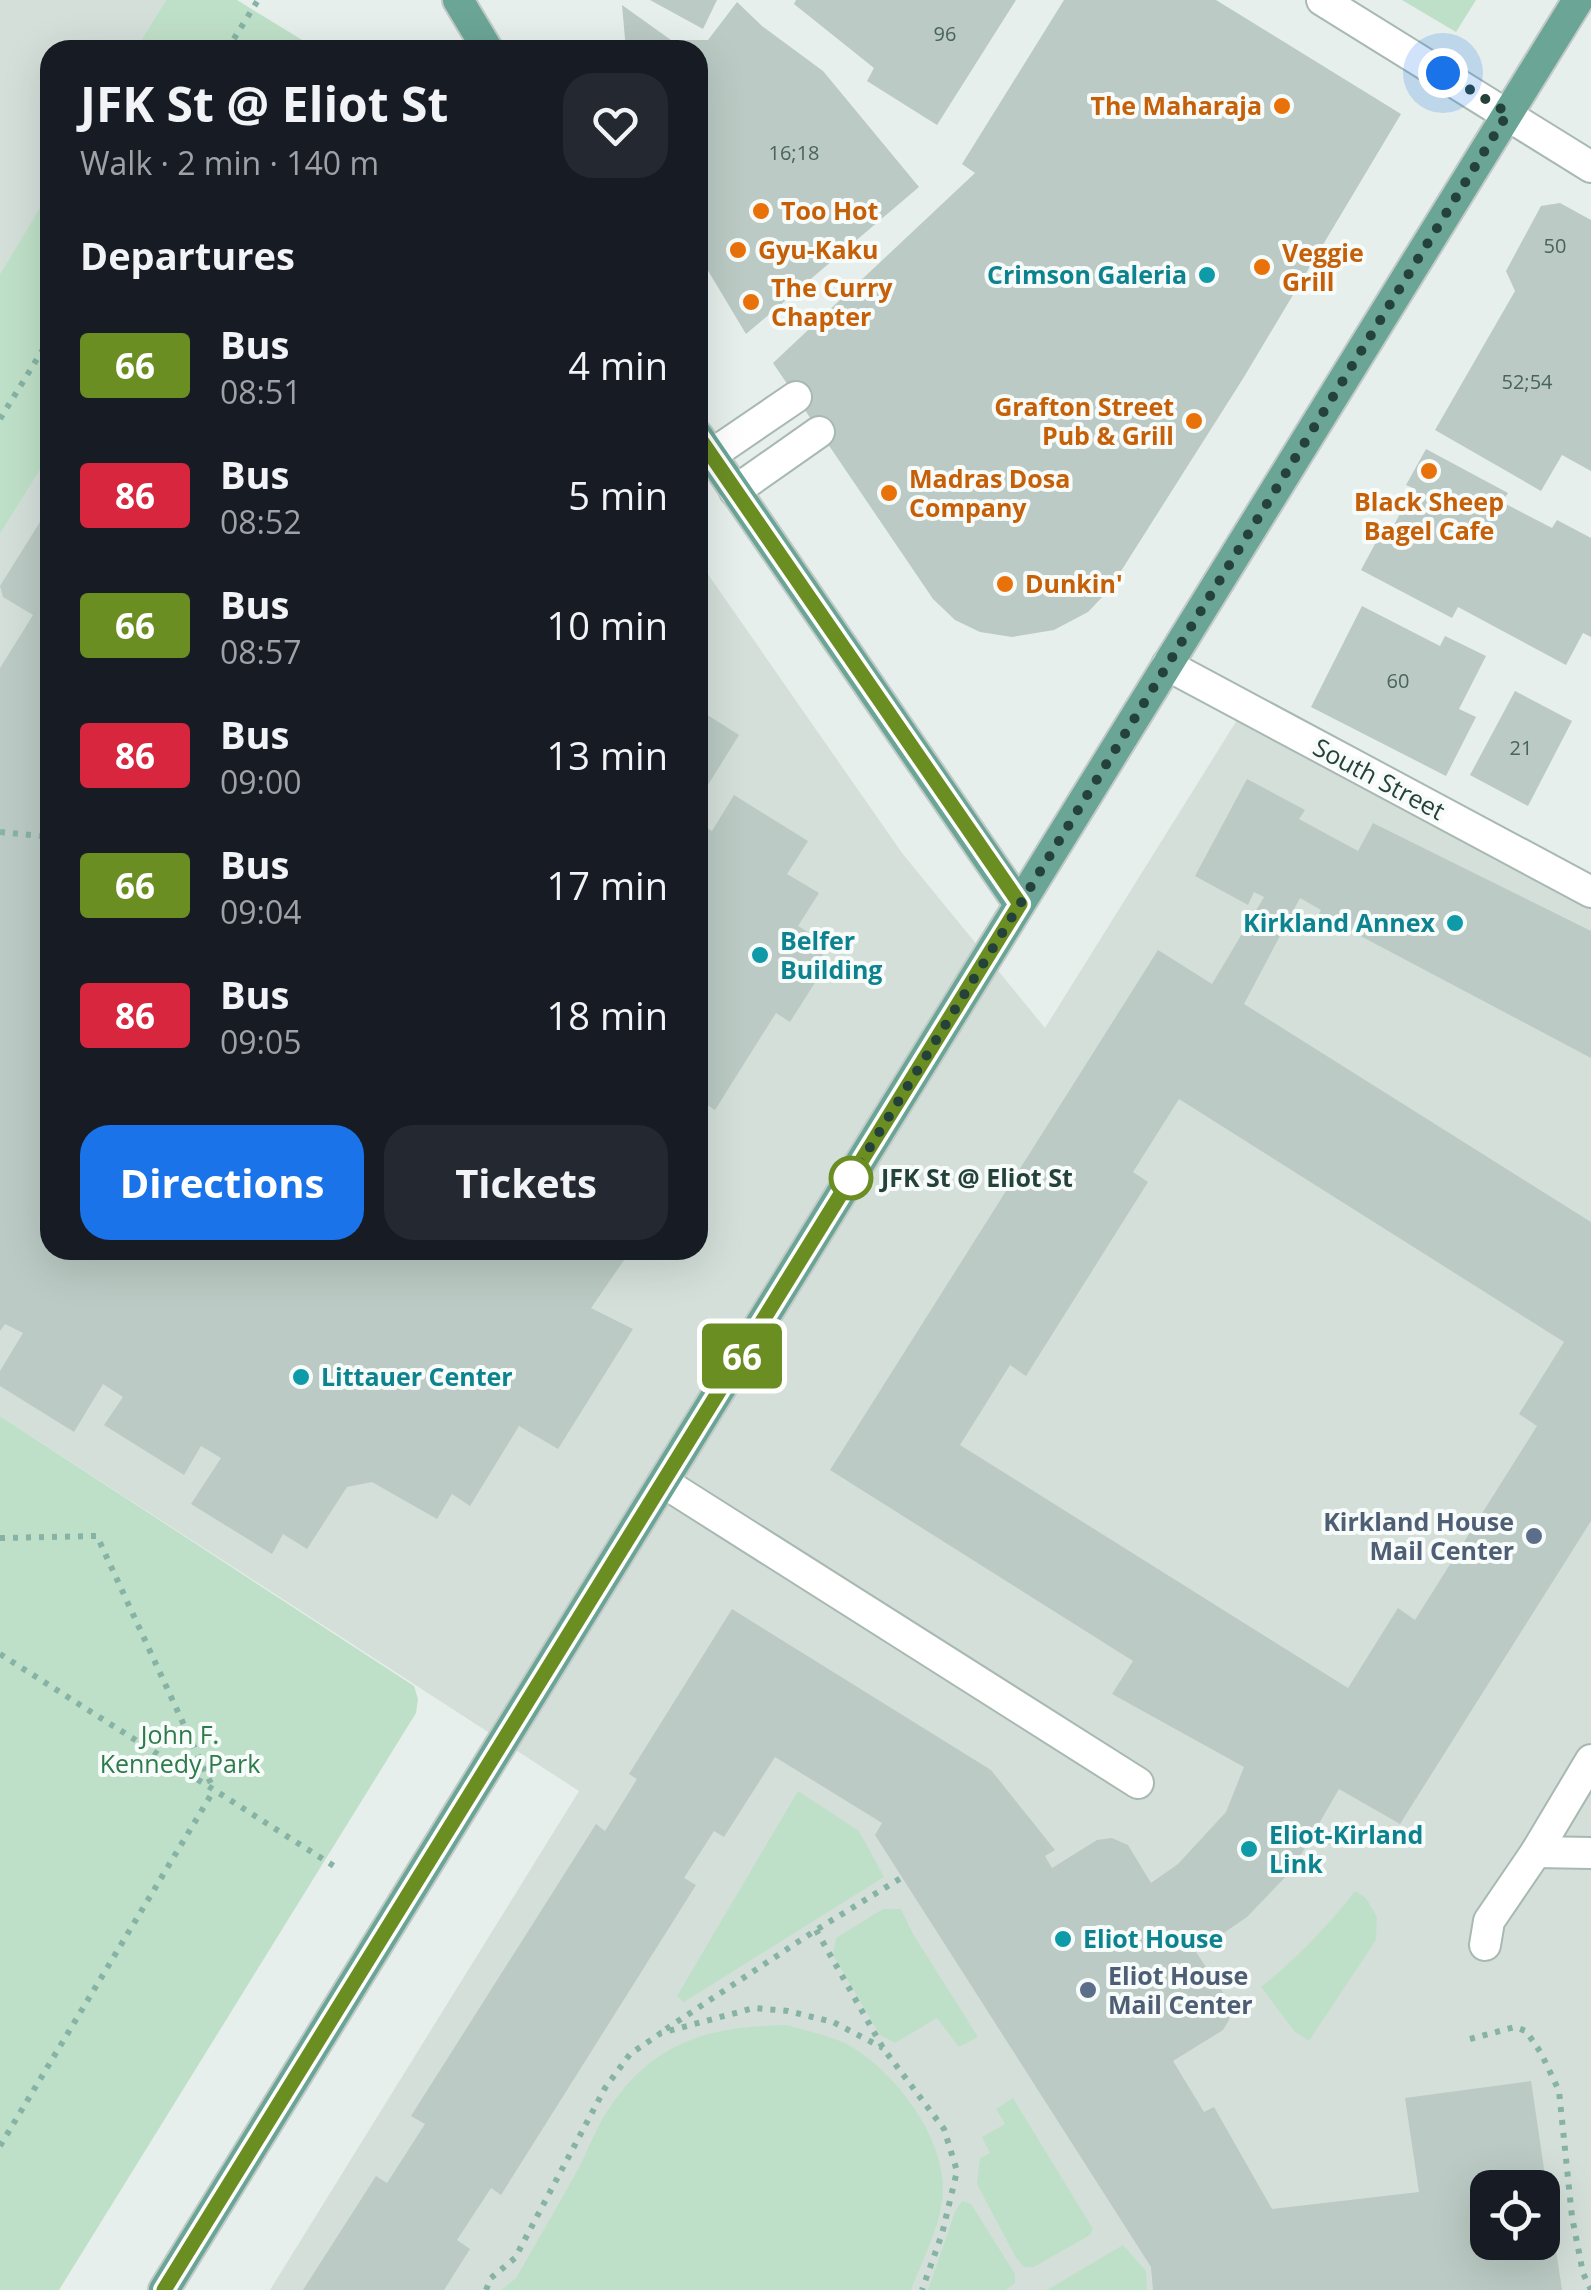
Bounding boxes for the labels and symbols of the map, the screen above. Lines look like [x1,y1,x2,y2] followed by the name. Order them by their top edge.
[934,20,956,47] house number: 96
[1418,48,1468,98] your location
[1090,88,1262,122] place label: The Maharaja
[1271,95,1293,117] marker: The Maharaja
[769,139,820,166] house number: 16;18
[781,193,879,227] place label: Too Hot
[750,200,772,222] marker: Too Hot
[758,232,878,266] place label: Gyu-Kaku
[1544,232,1566,259] house number: 50
[1282,235,1364,298] place label: Veggie Grill
[727,239,749,261] marker: Gyu-Kaku
[1251,256,1273,278] marker: Veggie Grill
[987,257,1187,291] place label: Crimson Galeria
[1196,264,1218,286] marker: Crimson Galeria
[771,270,893,333] place label: The Curry Chapter
[740,291,762,313] marker: The Curry Chapter
[1502,368,1553,395] house number: 52;54
[994,389,1174,452] place label: Grafton Street Pub & Grill
[1183,410,1205,432] marker: Grafton Street Pub & Grill
[1418,460,1440,482] marker: Black Sheep Bagel Cafe
[909,461,1070,524] place label: Madras Dosa Company
[878,482,900,504] marker: Madras Dosa Company
[1354,484,1504,547] place label: Black Sheep Bagel Cafe
[1025,566,1123,600] place label: Dunkin'
[994,573,1016,595] marker: Dunkin'
[1387,667,1409,694] house number: 60
[1308,729,1451,827] street label: South Street
[1510,734,1532,761] house number: 21
[1243,905,1436,939] place label: Kirkland Annex
[1444,912,1466,934] marker: Kirkland Annex
[780,923,883,986] place label: Belfer Building
[749,944,771,966] marker: Belfer Building
[830,1157,872,1199] marker: JFK St @ Eliot St
[879,1160,1073,1194] place label: JFK St @ Eliot St
[697,1324,787,1388] line badge: 66
[321,1359,513,1393] place label: Littauer Center
[290,1366,312,1388] marker: Littauer Center
[1323,1504,1514,1567] place label: Kirkland House Mail Center
[1523,1525,1545,1547] marker: Kirkland House Mail Center
[100,1717,260,1780] park label: John F. Kennedy Park
[1269,1817,1423,1880] place label: Eliot-Kirland Link
[1238,1838,1260,1860] marker: Eliot-Kirland Link
[1083,1921,1223,1955] place label: Eliot House
[1052,1928,1074,1950] marker: Eliot House
[1108,1958,1253,2021] place label: Eliot House Mail Center
[1077,1979,1099,2001] marker: Eliot House Mail Center

